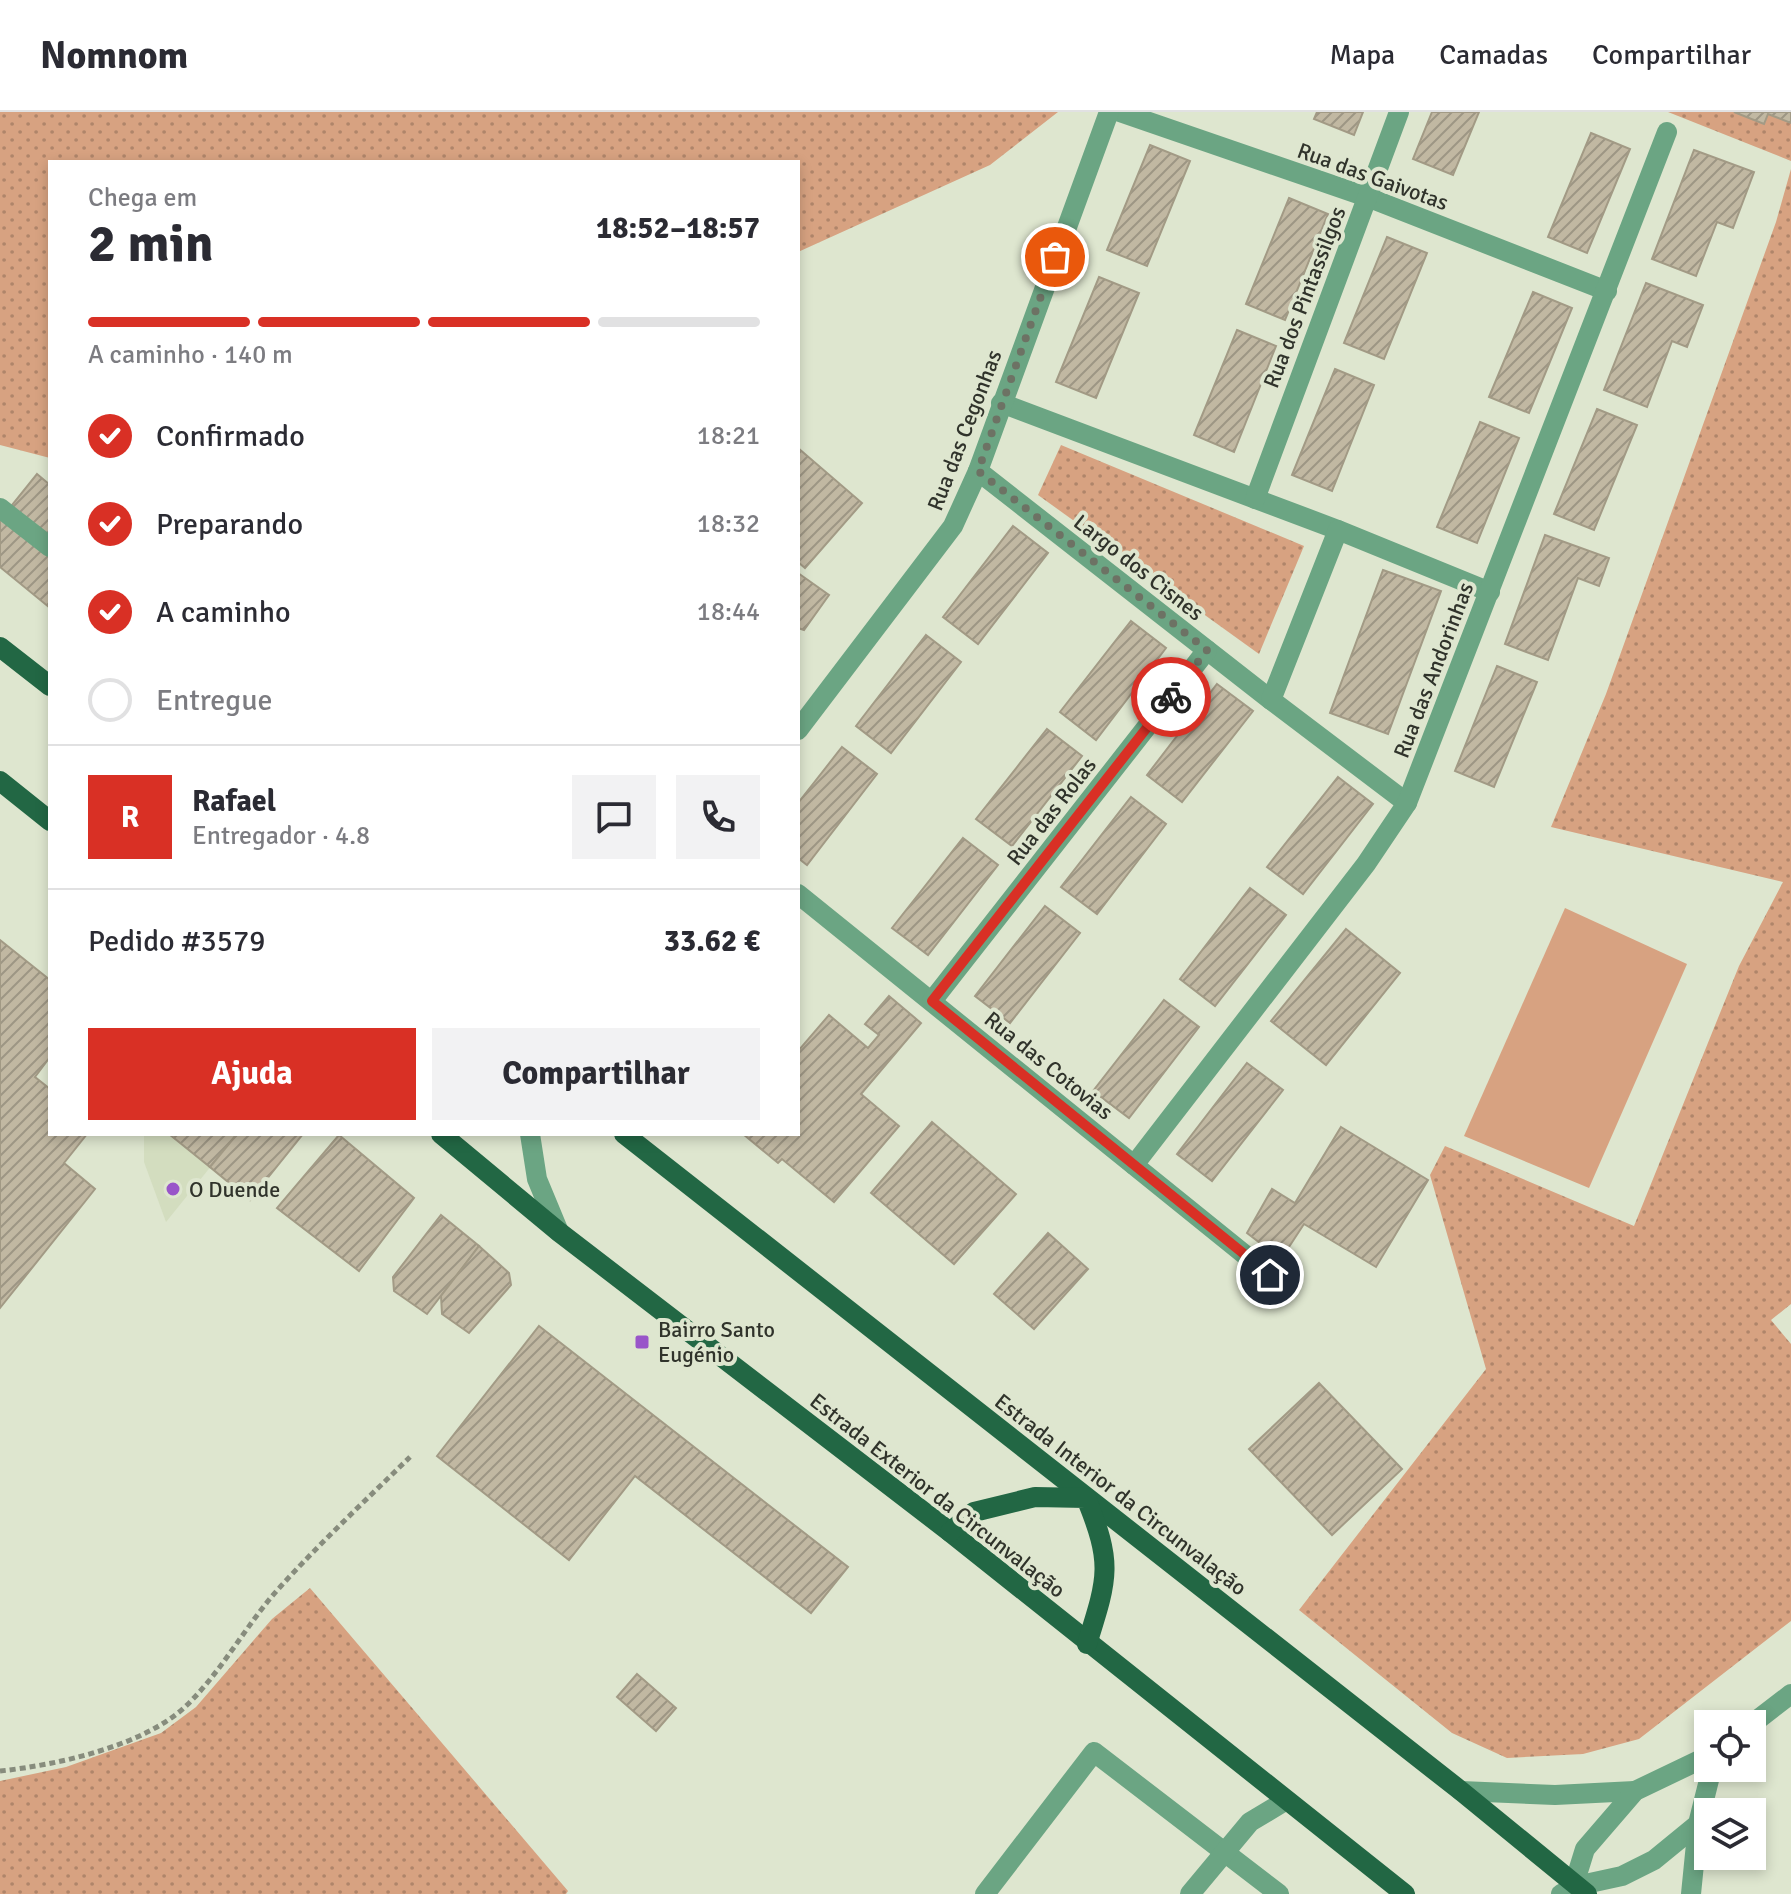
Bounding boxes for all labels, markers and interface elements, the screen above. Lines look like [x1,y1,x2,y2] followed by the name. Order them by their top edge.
[40,32,188,79] text: Nomnom
[1329,38,1395,72] text: Mapa
[1439,38,1548,72] text: Camadas
[1592,38,1751,72] text: Compartilhar
[1294,137,1452,216] street label: Rua das Gaivotas
[88,182,197,214] text: Chega em
[1257,203,1351,392] street label: Rua dos Pintassilgos
[596,210,760,247] text: 18:52–18:57
[88,212,214,276] text: 2 min
[1021,223,1089,291] pin
[1033,235,1077,279] icon: bag
[88,339,293,371] text: A caminho · 140 m
[921,346,1008,514] street label: Rua das Cegonhas
[88,414,132,458] icon: check
[156,418,305,455] text: Confirmado
[697,420,760,452] text: 18:21
[88,502,132,546] icon: check
[156,506,303,543] text: Preparando
[697,508,760,540] text: 18:32
[1068,508,1209,626] street label: Largo dos Cisnes
[1388,579,1479,762] street label: Rua das Andorinhas
[88,590,132,634] icon: check
[156,594,291,631] text: A caminho
[697,596,760,628] text: 18:44
[1131,657,1211,737] courier
[1149,675,1193,719] icon: bike
[156,682,273,719] text: Entregue
[1001,752,1102,871] street label: Rua das Rolas
[572,775,656,859] button: chat
[676,775,760,859] button: phone
[192,783,276,820] text: Rafael
[121,799,139,836] text: R
[192,820,370,852] text: Entregador · 4.8
[88,923,265,960] text: Pedido #3579
[664,923,760,960] text: 33.62 €
[979,1005,1118,1125] street label: Rua das Cotovias
[88,1028,416,1120] button: Ajuda
[432,1028,760,1120] button: Compartilhar
[189,1176,280,1203] place label: O Duende
[164,1180,182,1198] marker: O Duende
[1236,1241,1304,1309] pin
[1248,1253,1292,1297] icon: home
[658,1316,775,1368] place label: Bairro Santo Eugénio
[633,1333,651,1351] marker: Bairro Santo Eugénio
[805,1387,1071,1604] street label: Estrada Exterior da Circunvalação
[989,1388,1252,1601] street label: Estrada Interior da Circunvalação
[1694,1710,1766,1870] map controls
[1694,1710,1766,1782] button: locate
[1694,1798,1766,1870] button: layers

